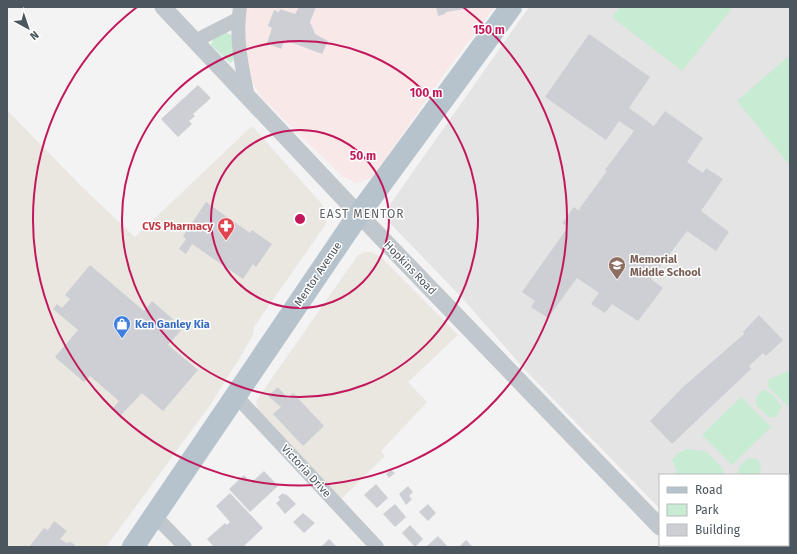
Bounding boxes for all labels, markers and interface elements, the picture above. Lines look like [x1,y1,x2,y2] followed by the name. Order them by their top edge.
[8,8,48,48] north arrow
[473,23,505,37] text: 150 m
[27,28,41,43] text: N
[410,86,442,100] text: 100 m
[350,149,376,163] text: 50 m
[319,207,405,221] district label: EAST MENTOR
[293,212,307,226] centre of rings
[216,216,236,241] pharmacy icon: CVS Pharmacy
[142,220,213,233] place label: CVS Pharmacy
[292,239,344,309] street label: Mentor Avenue
[381,239,439,297] street label: Hopkins Road
[630,253,702,279] place label: Memorial Middle School
[607,255,627,280] school or university icon: Memorial Middle School
[112,314,132,339] shop icon: Ken Ganley Kia
[135,318,210,331] place label: Ken Ganley Kia
[278,442,334,500] street label: Victoria Drive
[659,474,789,546] legend
[695,483,723,497] text: Road
[695,503,719,517] text: Park
[695,523,741,537] text: Building

